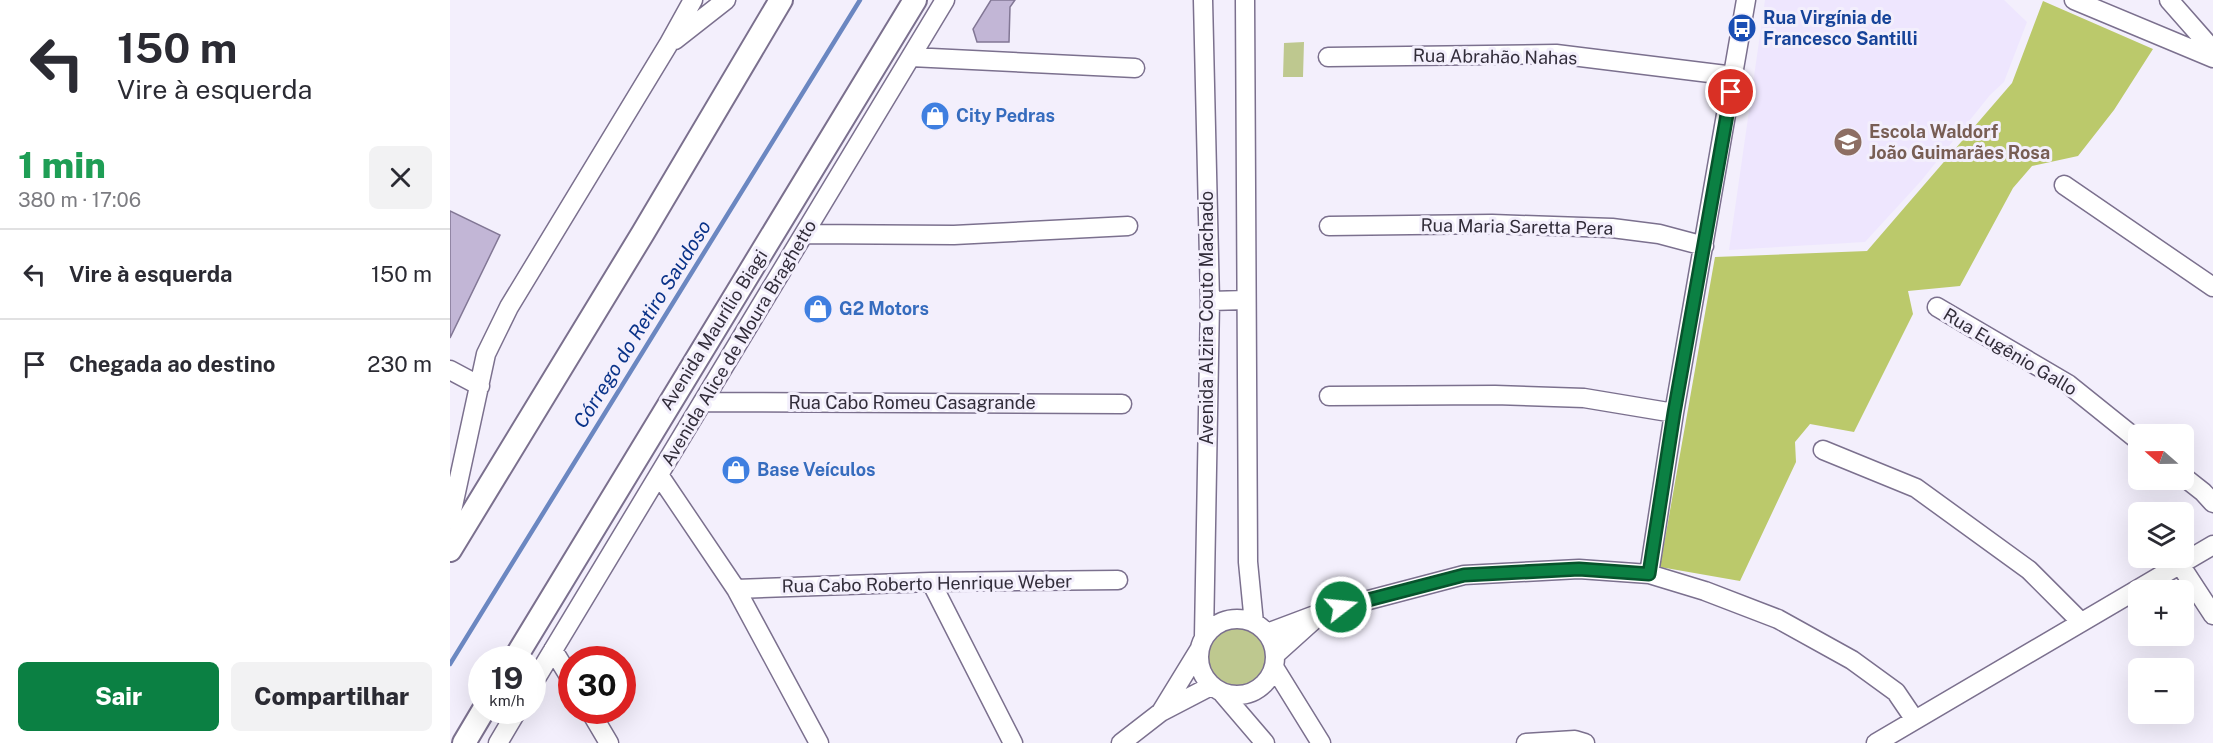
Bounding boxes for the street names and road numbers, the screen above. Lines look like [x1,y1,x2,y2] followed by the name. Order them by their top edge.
[1413,45,1577,68] street label: Rua Abrahão Nahas
[1196,191,1217,445] street label: Avenida Alzira Couto Machado
[1421,214,1613,239] street label: Rua Maria Saretta Pera
[657,216,820,470] street label: Avenida Alice de Moura Braghetto
[656,246,772,414] street label: Avenida Maurílio Biagi
[1940,303,2081,400] street label: Rua Eugênio Gallo
[788,392,1036,413] street label: Rua Cabo Romeu Casagrande
[782,570,1072,597] street label: Rua Cabo Roberto Henrique Weber

